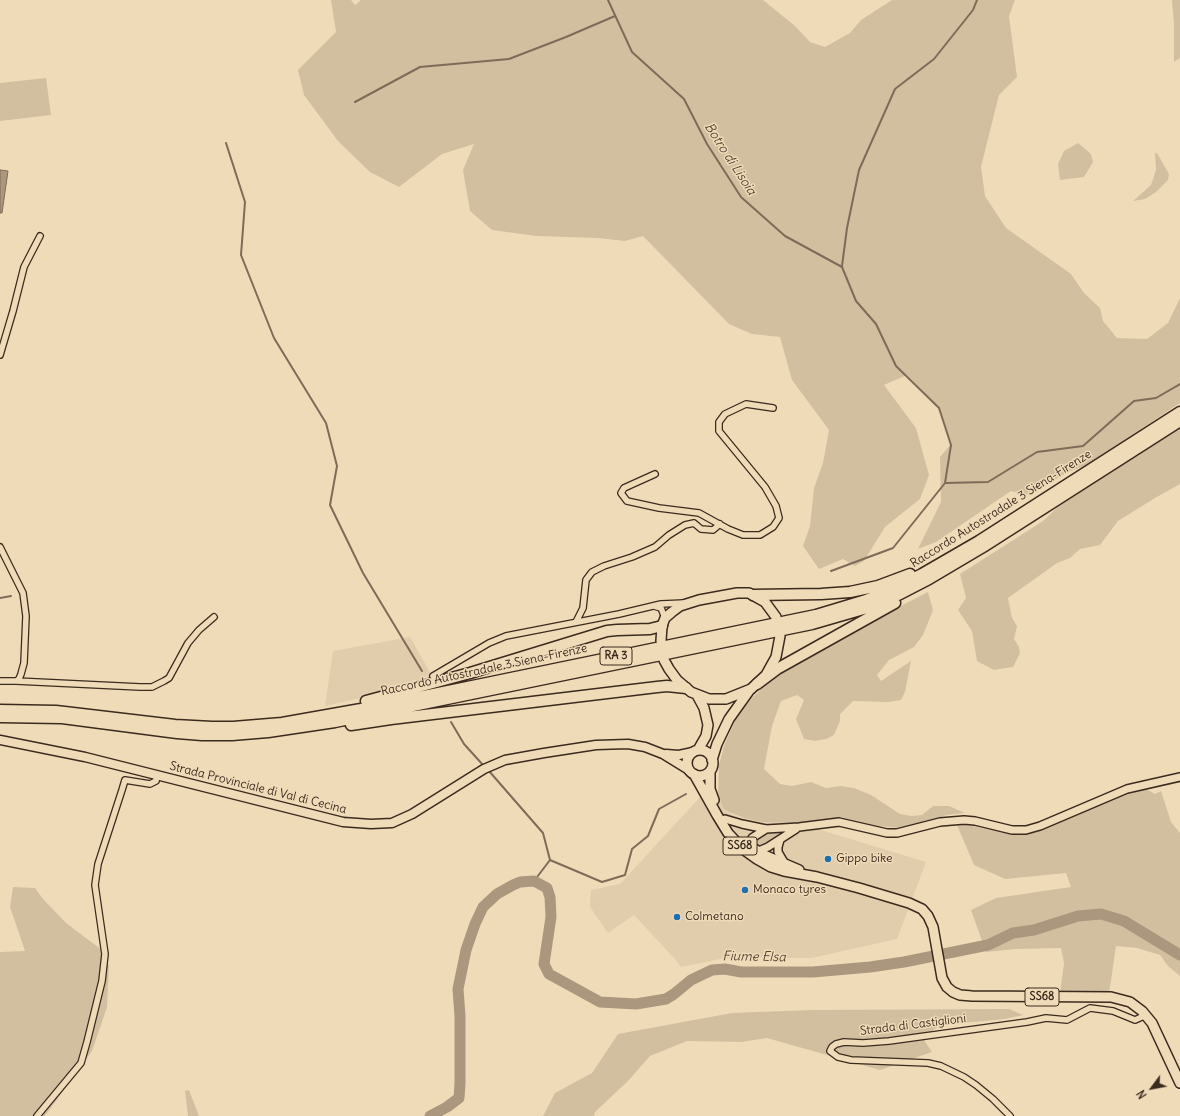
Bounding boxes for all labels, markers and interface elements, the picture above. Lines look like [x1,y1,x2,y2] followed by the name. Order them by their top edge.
[701,120,759,198] water label: Botro di Lisoia
[908,447,1094,571] street label: Raccordo Autostradale 3 Siena-Firenze
[379,641,589,699] street label: Raccordo Autostradale 3 Siena-Firenze
[600,647,632,665] road number: RA 3
[168,759,348,817] street label: Strada Provinciale di Val di Cecina
[723,837,757,855] road number: SS68
[836,852,892,866] place label: Gippo bike
[823,854,833,864] marker: Gippo bike
[753,883,826,897] place label: Monaco tyres
[740,885,750,895] marker: Monaco tyres
[685,910,744,924] place label: Colmetano
[672,912,682,922] marker: Colmetano
[722,949,786,965] water label: Fiume Elsa
[1025,988,1059,1006] road number: SS68
[859,1011,967,1039] street label: Strada di Castiglioni
[1132,1068,1172,1108] north arrow
[1134,1087,1150,1101] text: N

